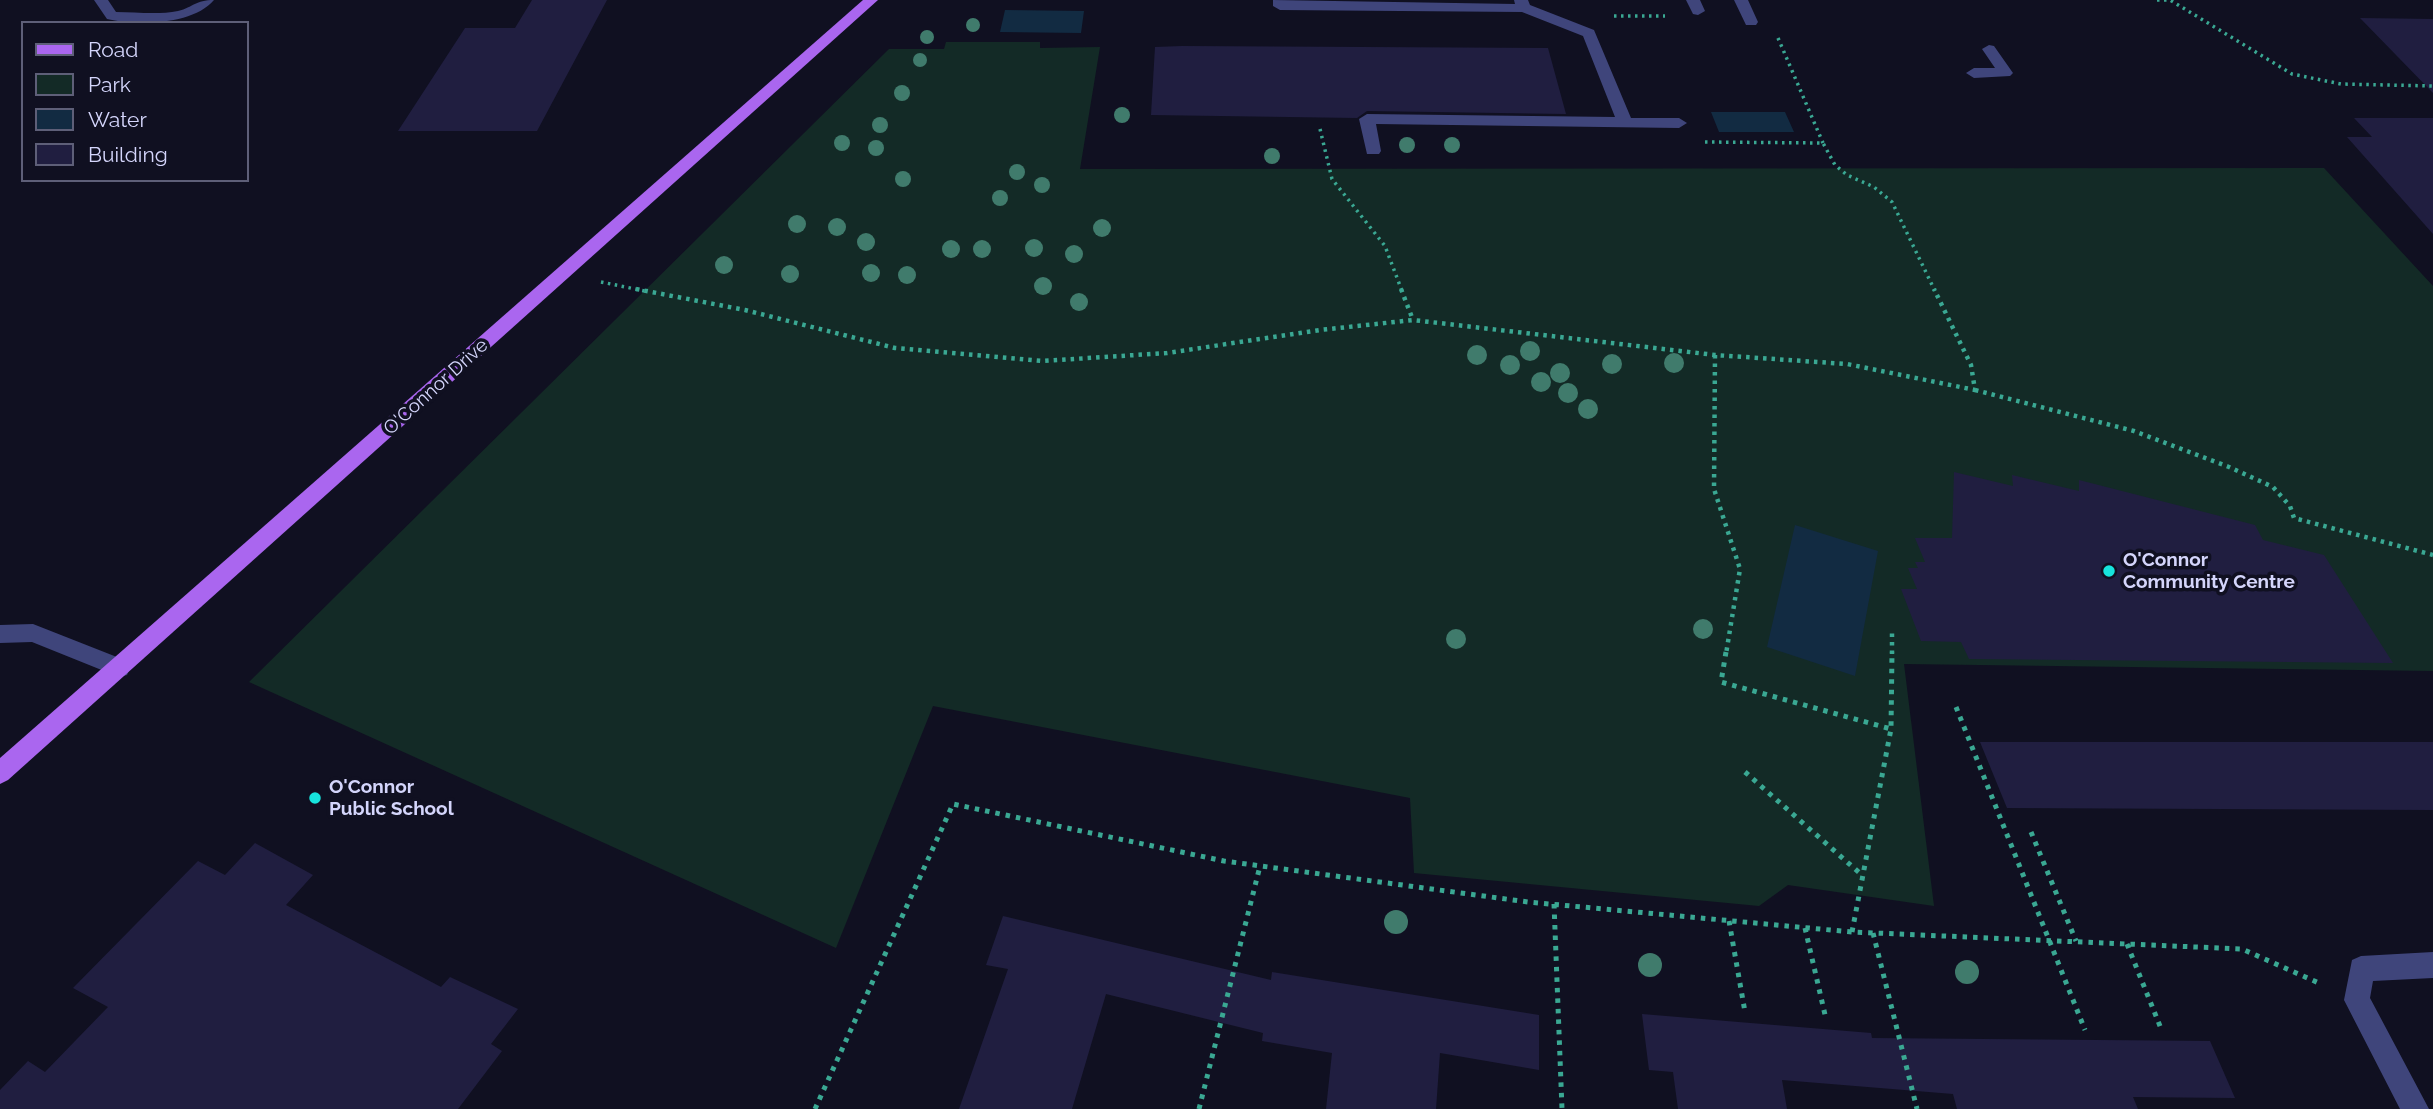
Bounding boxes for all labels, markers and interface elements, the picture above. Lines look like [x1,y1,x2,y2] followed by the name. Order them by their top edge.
[21,21,248,182] legend
[88,37,138,62] text: Road
[88,72,131,97] text: Park
[88,107,147,132] text: Water
[88,142,168,167] text: Building
[379,334,493,440] street label: O'Connor Drive
[2123,549,2295,593] place label: O'Connor Community Centre
[2101,563,2117,579] marker: O'Connor Community Centre
[329,776,454,820] place label: O'Connor Public School
[307,790,323,806] marker: O'Connor Public School

